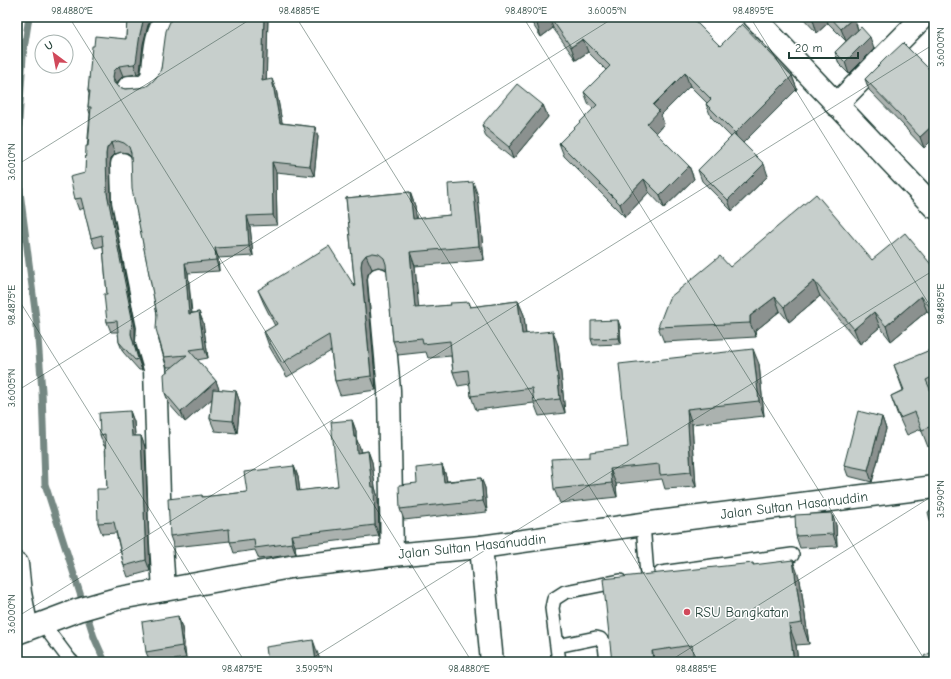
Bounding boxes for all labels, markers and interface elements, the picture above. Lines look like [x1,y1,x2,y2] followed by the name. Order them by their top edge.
[51,5,93,17] text: 98.4880°E
[278,5,320,17] text: 98.4885°E
[505,5,547,17] text: 98.4890°E
[588,5,626,17] text: 3.6005°N
[732,5,774,17] text: 98.4895°E
[935,27,947,67] text: 3.6000°N
[34,34,74,74] north arrow
[789,34,858,60] scale bar
[42,38,56,53] text: U
[795,41,823,55] text: 20 m
[6,143,18,181] text: 3.6010°N
[935,283,947,325] text: 98.4895°E
[6,285,18,325] text: 98.4875°E
[6,369,18,407] text: 3.6005°N
[935,480,947,518] text: 3.5990°N
[719,488,869,523] street label: Jalan Sultan Hasanuddin
[397,530,547,563] street label: Jalan Sultan Hasanuddin
[6,594,18,634] text: 3.6000°N
[695,604,789,621] place label: RSU Bangkatan
[682,607,692,617] marker: RSU Bangkatan
[222,663,262,675] text: 98.4875°E
[295,663,333,675] text: 3.5995°N
[448,663,490,675] text: 98.4880°E
[675,663,717,675] text: 98.4885°E

